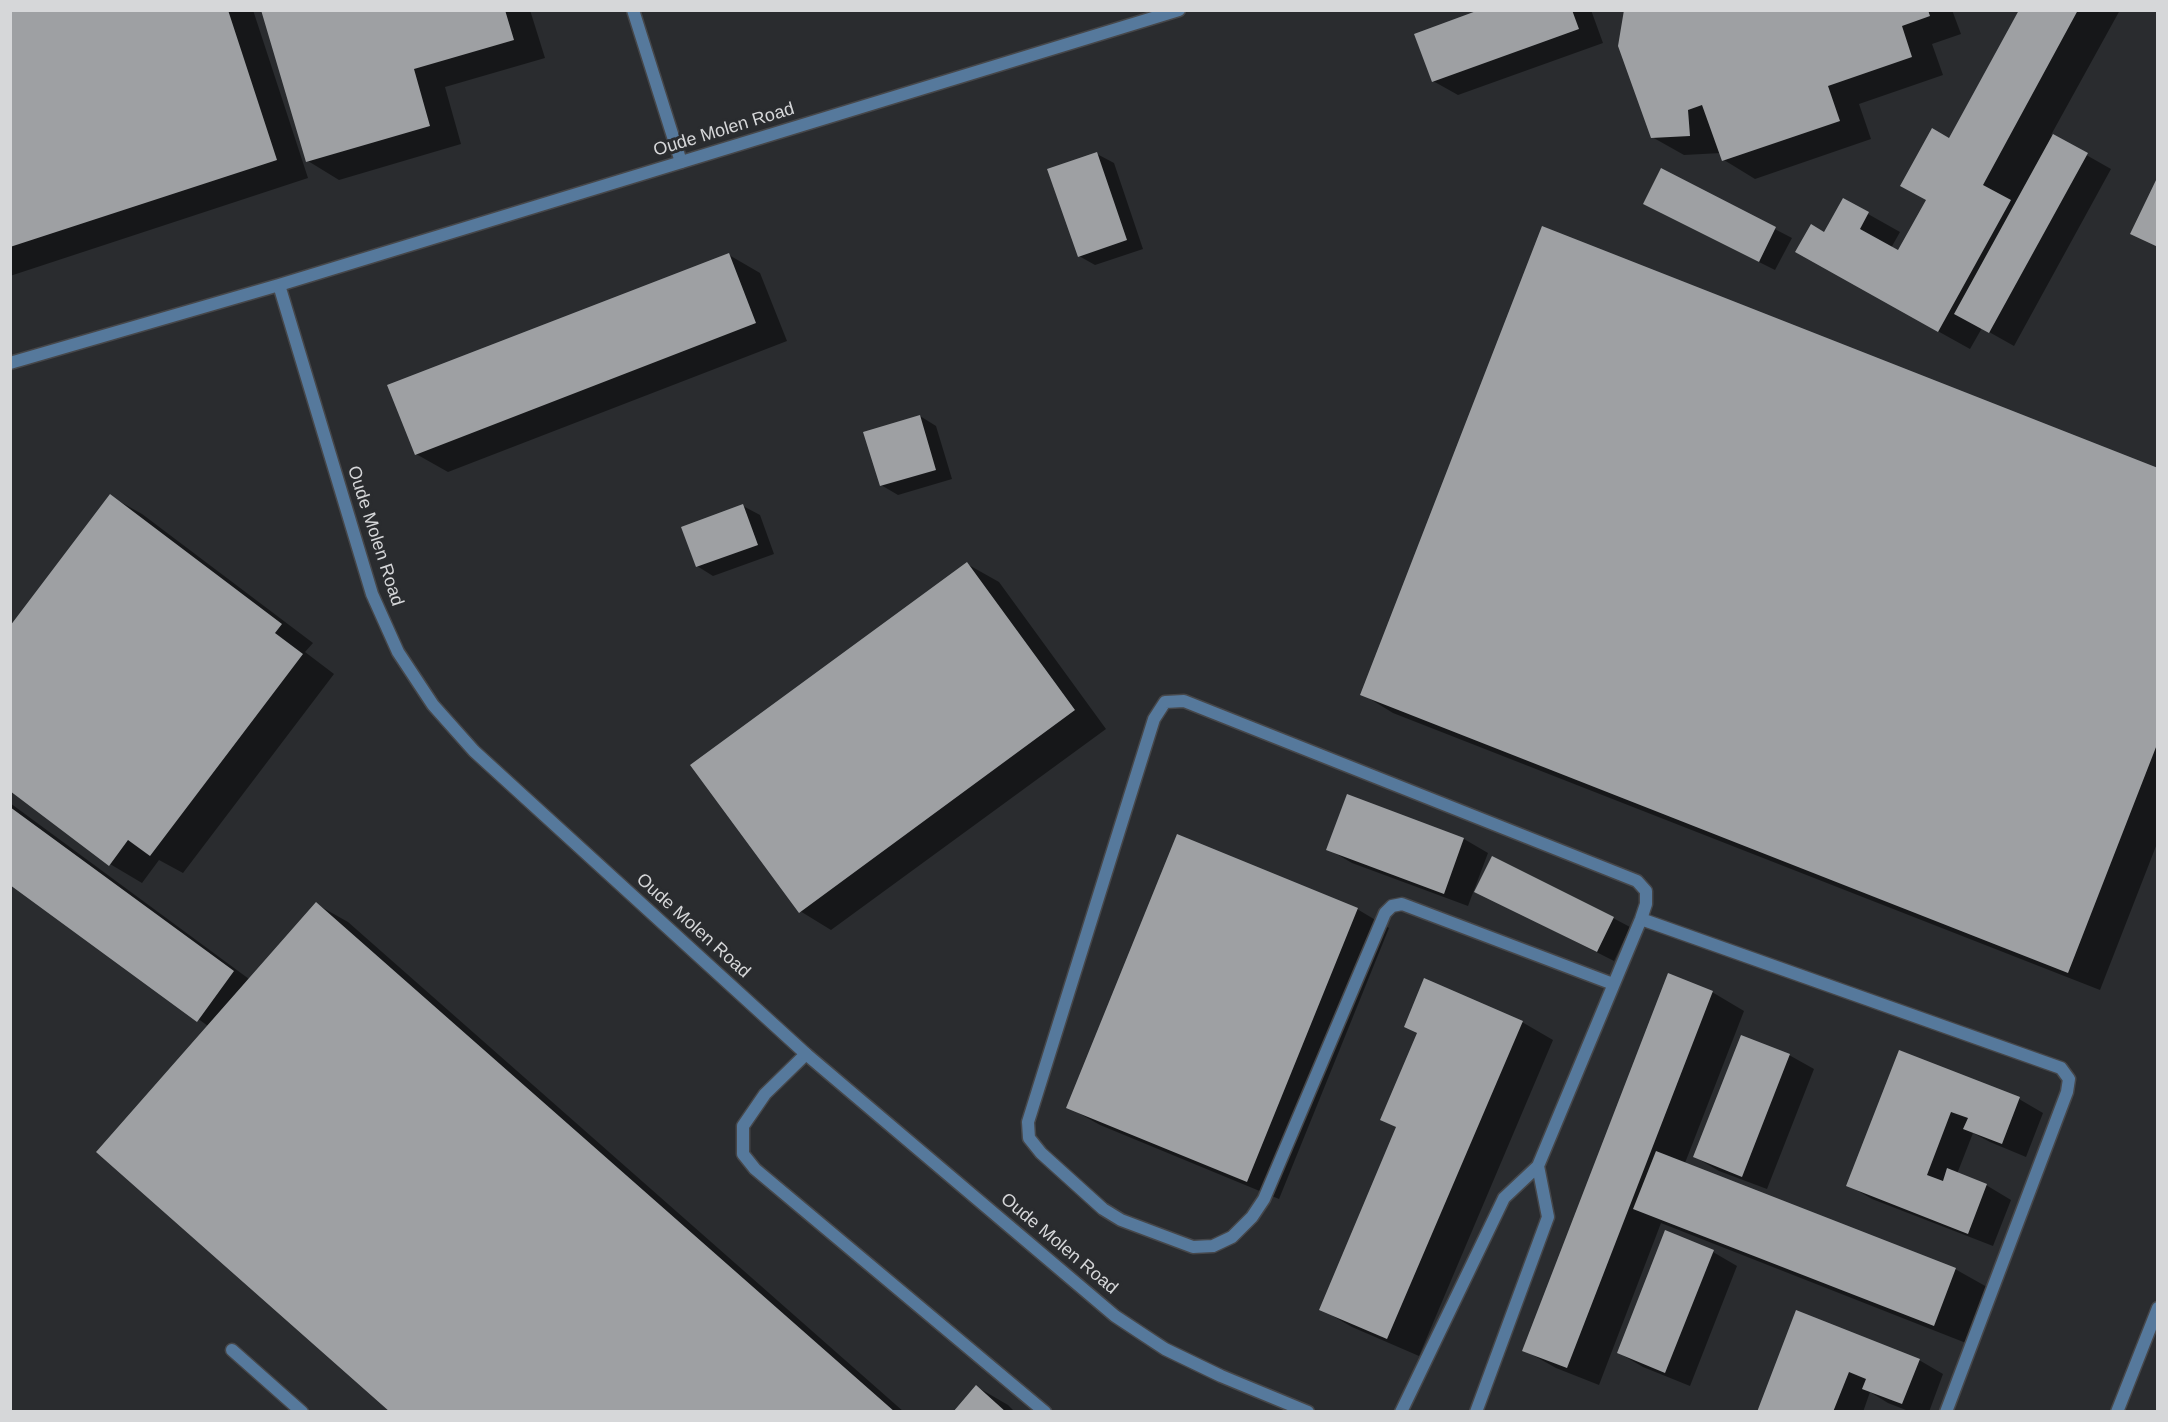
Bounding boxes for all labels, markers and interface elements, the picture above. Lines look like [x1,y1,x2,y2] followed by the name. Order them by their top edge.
[651,98,797,162] street label: Oude Molen Road
[342,463,408,609] street label: Oude Molen Road
[631,869,755,983] street label: Oude Molen Road
[996,1189,1122,1299] street label: Oude Molen Road

